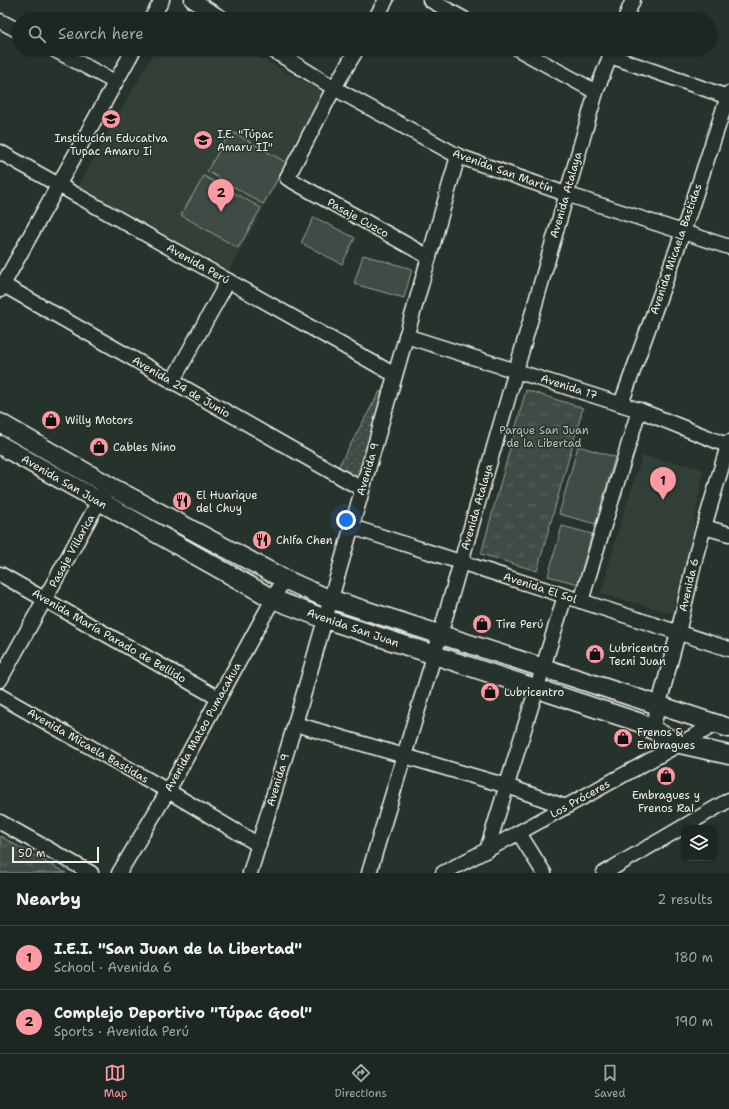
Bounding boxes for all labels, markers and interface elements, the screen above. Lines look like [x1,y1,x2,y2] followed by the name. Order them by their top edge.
[12,12,717,56] search box
[26,23,48,45] icon: search
[58,24,144,44] text: Search here
[100,108,122,130] school or university icon: Institución Educativa Tupac Amaru Ii
[217,127,274,155] place label: I.E. "Túpac Amaru II"
[192,129,214,151] school or university icon: I.E. "Túpac Amaru II"
[54,131,168,159] place label: Institución Educativa Tupac Amaru Ii
[450,146,556,196] street label: Avenida San Martín
[547,150,586,240] street label: Avenida Atalaya
[208,179,234,212] pin: 2
[646,181,706,317] street label: Avenida Micaela Bastidas
[324,195,392,241] street label: Pasaje Cuzco
[164,240,232,288] street label: Avenida Perú
[129,353,233,421] street label: Avenida 24 de Junio
[539,371,599,403] street label: Avenida 17
[40,409,62,431] shop icon: Willy Motors
[65,413,133,428] place label: Willy Motors
[499,423,589,451] park label: Parque San Juan de la Libertad
[88,436,110,458] shop icon: Cables Nino
[113,440,176,455] place label: Cables Nino
[353,441,383,497] street label: Avenida 9
[18,451,110,513] street label: Avenida San Juan
[458,462,497,552] street label: Avenida Atalaya
[650,467,676,500] pin: 1
[196,488,257,516] place label: El Huarique del Chuy
[171,490,193,512] restaurant icon: El Huarique del Chuy
[336,510,356,530] your location
[46,512,98,590] street label: Pasaje Villarica
[251,529,273,551] restaurant icon: Chifa Chen
[276,533,333,548] place label: Chifa Chen
[676,557,702,613] street label: Avenida 6
[501,569,579,607] street label: Avenida El Sol
[29,586,189,687] street label: Avenida María Parado de Bellido
[305,605,401,651] street label: Avenida San Juan
[471,613,493,635] shop icon: Tire Perú
[496,617,543,632] place label: Tire Perú
[609,641,669,669] place label: Lubricentro Tecni Juan
[584,643,606,665] shop icon: Lubricentro Tecni Juan
[161,659,245,794] street label: Avenida Mateo Pumacahua
[479,681,501,703] shop icon: Lubricentro
[504,685,564,700] place label: Lubricentro
[25,705,151,787] street label: Avenida Micaela Bastidas
[637,725,695,753] place label: Frenos & Embragues
[612,727,634,749] shop icon: Frenos & Embragues
[263,752,293,808] street label: Avenida 9
[655,765,677,787] shop icon: Embragues y Frenos Rai
[547,776,613,822] street label: Los Próceres
[632,788,700,816] place label: Embragues y Frenos Rai
[681,825,717,861] map controls
[681,825,717,861] button: layers
[12,845,99,864] scale bar
[18,846,46,861] text: 50 m
[16,888,81,910] text: Nearby
[657,891,713,908] text: 2 results
[54,939,302,959] text: I.E.I. "San Juan de la Libertad"
[26,949,32,966] text: 1
[674,949,713,966] text: 180 m
[54,959,172,976] text: School · Avenida 6
[54,1003,312,1023] text: Complejo Deportivo "Túpac Gool"
[24,1013,34,1030] text: 2
[674,1013,713,1030] text: 190 m
[54,1023,189,1040] text: Sports · Avenida Perú
[104,1062,127,1101] tab: Map
[334,1062,387,1101] tab: Directions
[594,1062,625,1101] tab: Saved

